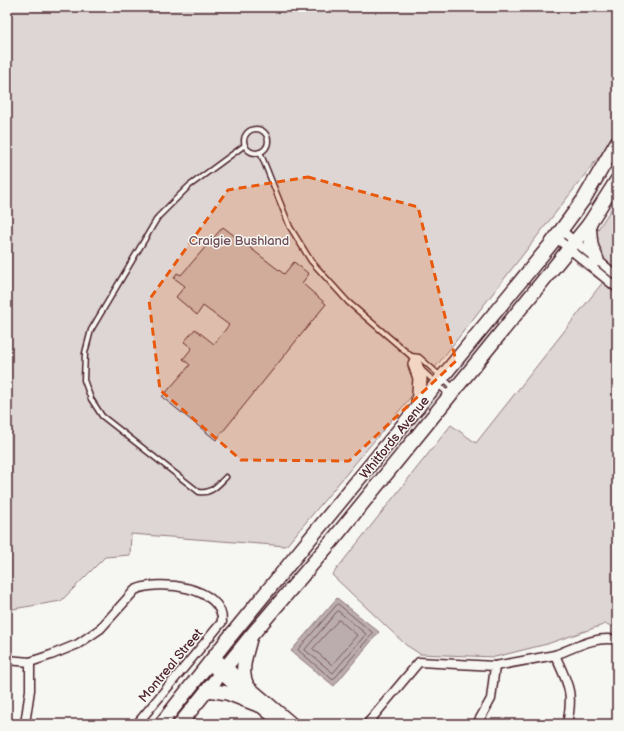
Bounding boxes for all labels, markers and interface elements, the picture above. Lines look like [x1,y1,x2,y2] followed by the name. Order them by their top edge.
[189,233,289,249] park label: Craigie Bushland
[356,393,433,482] street label: Whitfords Avenue
[135,626,206,706] street label: Montreal Street

